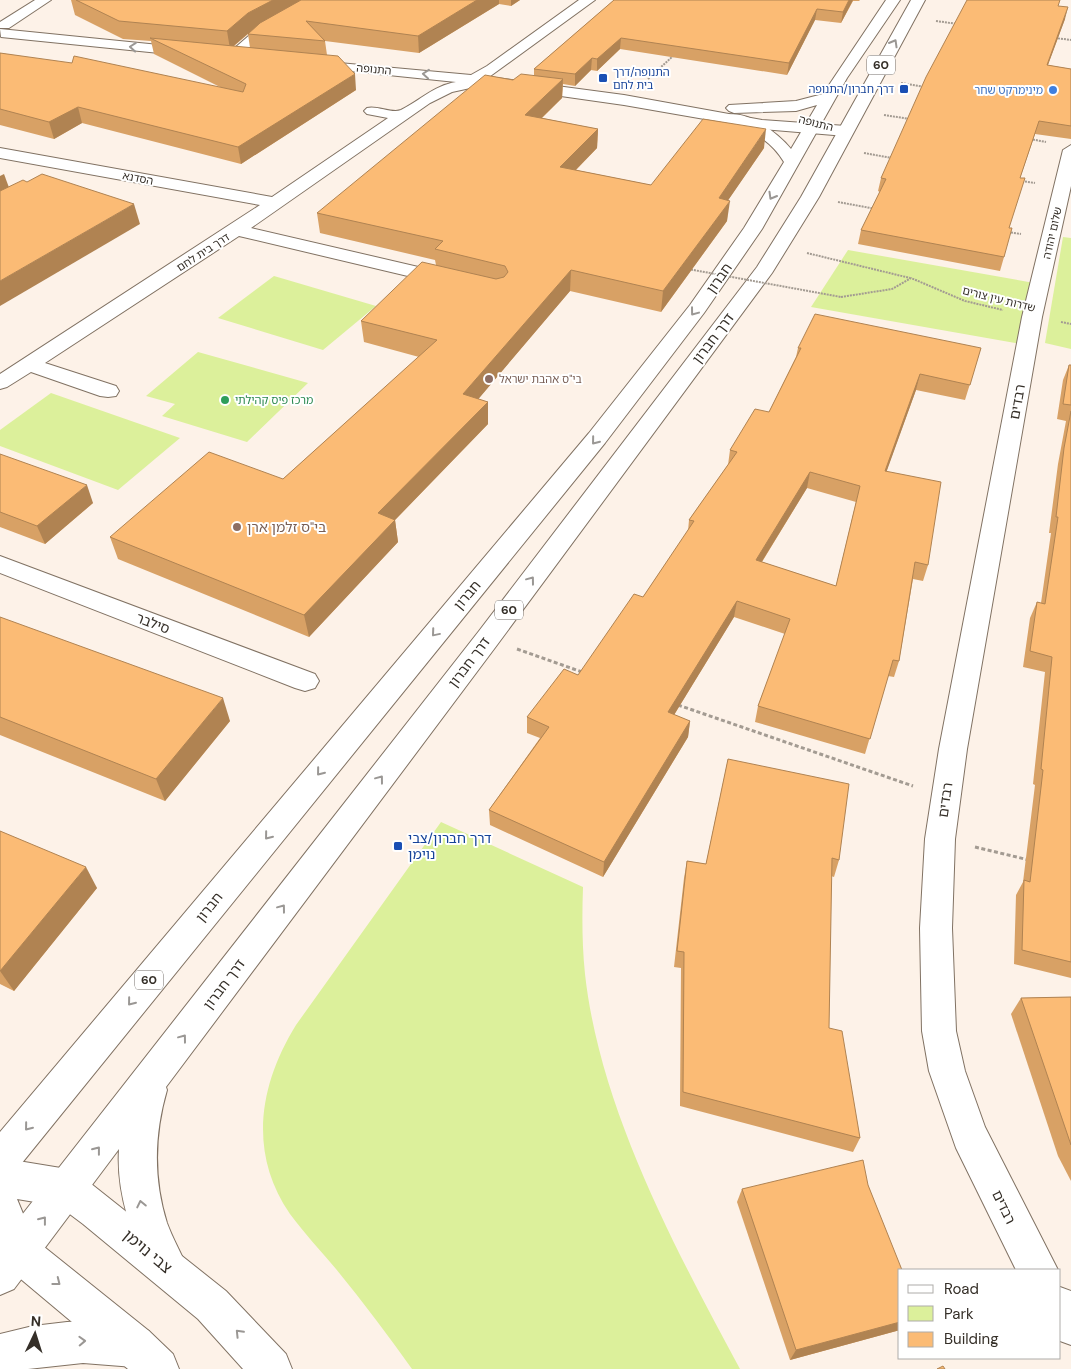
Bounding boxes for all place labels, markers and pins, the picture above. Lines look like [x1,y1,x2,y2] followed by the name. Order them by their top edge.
[613,65,670,92] place label: התנופה/דרך בית לחם
[597,72,609,84] marker: התנופה/דרך בית לחם
[808,82,894,96] place label: דרך חברון/התנופה
[898,83,910,95] marker: דרך חברון/התנופה
[974,83,1043,97] place label: מינימרקט שחר
[1047,84,1059,96] marker: מינימרקט שחר
[499,372,582,386] place label: בי"ס אהבת ישראל
[483,373,495,385] marker: בי"ס אהבת ישראל
[235,393,313,407] place label: מרכז פיס קהילתי
[219,394,231,406] marker: מרכז פיס קהילתי
[247,518,326,536] place label: בי"ס זלמן ארן
[231,521,243,533] marker: בי"ס זלמן ארן
[408,829,492,863] place label: דרך חברון/צבי נוימן
[392,840,404,852] marker: דרך חברון/צבי נוימן

